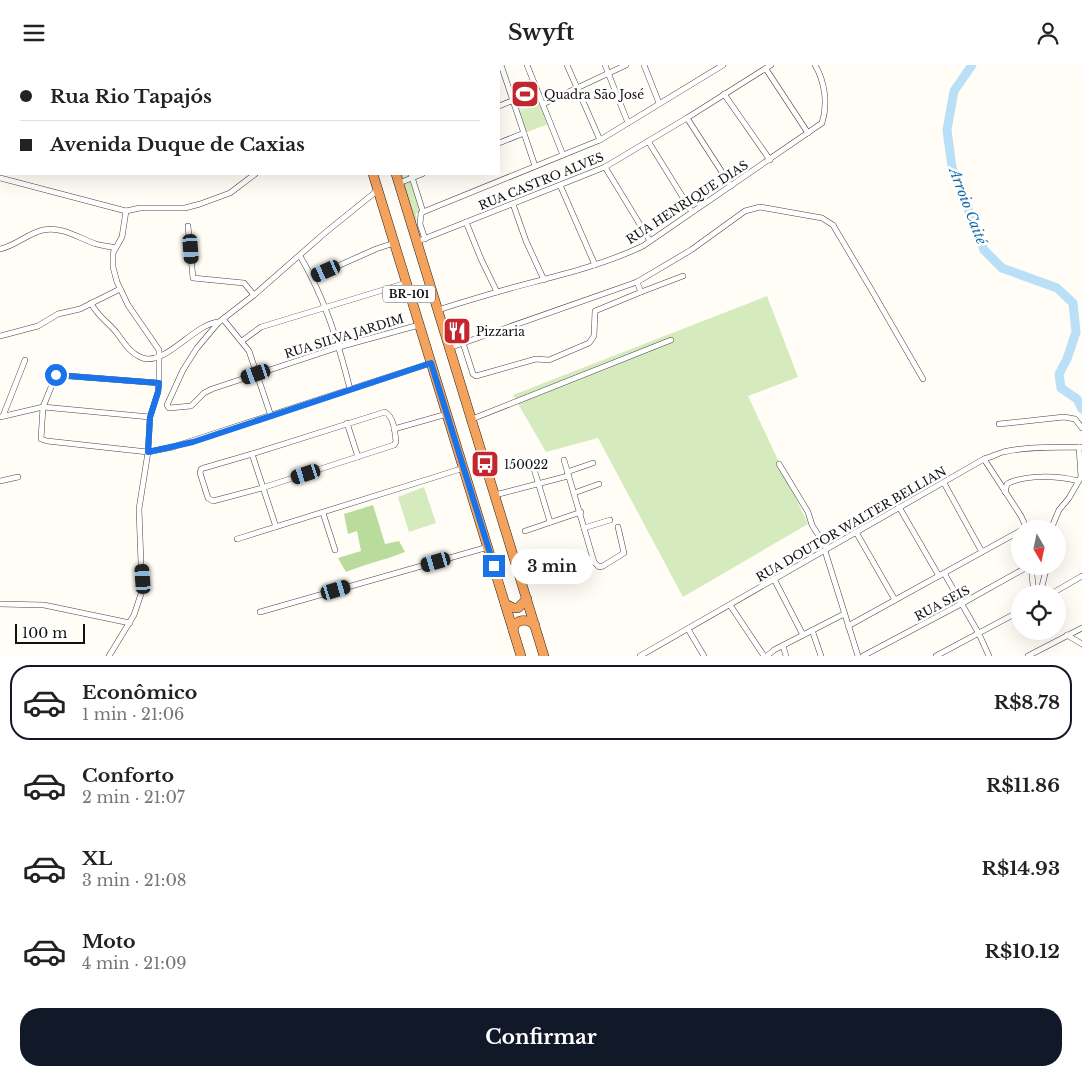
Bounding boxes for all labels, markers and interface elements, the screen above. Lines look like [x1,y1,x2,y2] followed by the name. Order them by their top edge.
[20,19,48,47] icon: menu
[508,19,574,46] text: Swyft
[1034,19,1062,47] icon: person
[510,79,540,109] sports icon: Quadra São José
[50,85,212,108] text: Rua Rio Tapajós
[544,87,644,102] place label: Quadra São José
[50,133,305,156] text: Avenida Duque de Caxias
[476,149,606,213] street label: RUA CASTRO ALVES
[623,157,751,247] street label: RUA HENRIQUE DIAS
[944,163,991,248] water label: Arroio Caité
[182,234,199,264] car
[309,258,342,284] car
[383,285,435,303] road number: BR-101
[282,311,406,361] street label: RUA SILVA JARDIM
[442,316,472,346] restaurant icon: Pizzaria
[476,324,525,339] place label: Pizzaria
[239,362,272,386] car
[45,364,67,386] route start
[470,449,500,479] bus stop icon: 150022
[504,457,548,472] place label: 150022
[289,462,322,486] car
[753,463,949,585] street label: RUA DOUTOR WALTER BELLIAN
[1011,520,1066,575] north arrow
[1011,520,1066,640] map controls
[512,549,594,583] callout: 3 min
[419,551,452,573] car
[483,555,505,577] route end
[527,556,577,576] text: 3 min
[134,564,151,594] car
[319,578,352,602] car
[912,582,972,624] street label: RUA SEIS
[1011,585,1066,640] button: locate
[15,621,85,644] scale bar
[22,624,67,642] text: 100 m
[22,680,67,725] icon: car
[82,681,197,704] text: Econômico
[994,691,1060,714] text: R$8.78
[82,704,184,724] text: 1 min · 21:06
[22,763,67,808] icon: car
[82,764,174,787] text: Conforto
[986,774,1060,797] text: R$11.86
[82,787,185,807] text: 2 min · 21:07
[22,846,67,891] icon: car
[82,847,112,870] text: XL
[982,857,1060,880] text: R$14.93
[82,870,187,890] text: 3 min · 21:08
[22,929,67,974] icon: car
[82,930,136,953] text: Moto
[984,940,1060,963] text: R$10.12
[82,953,187,973] text: 4 min · 21:09
[20,1008,1062,1066] button: Confirmar

